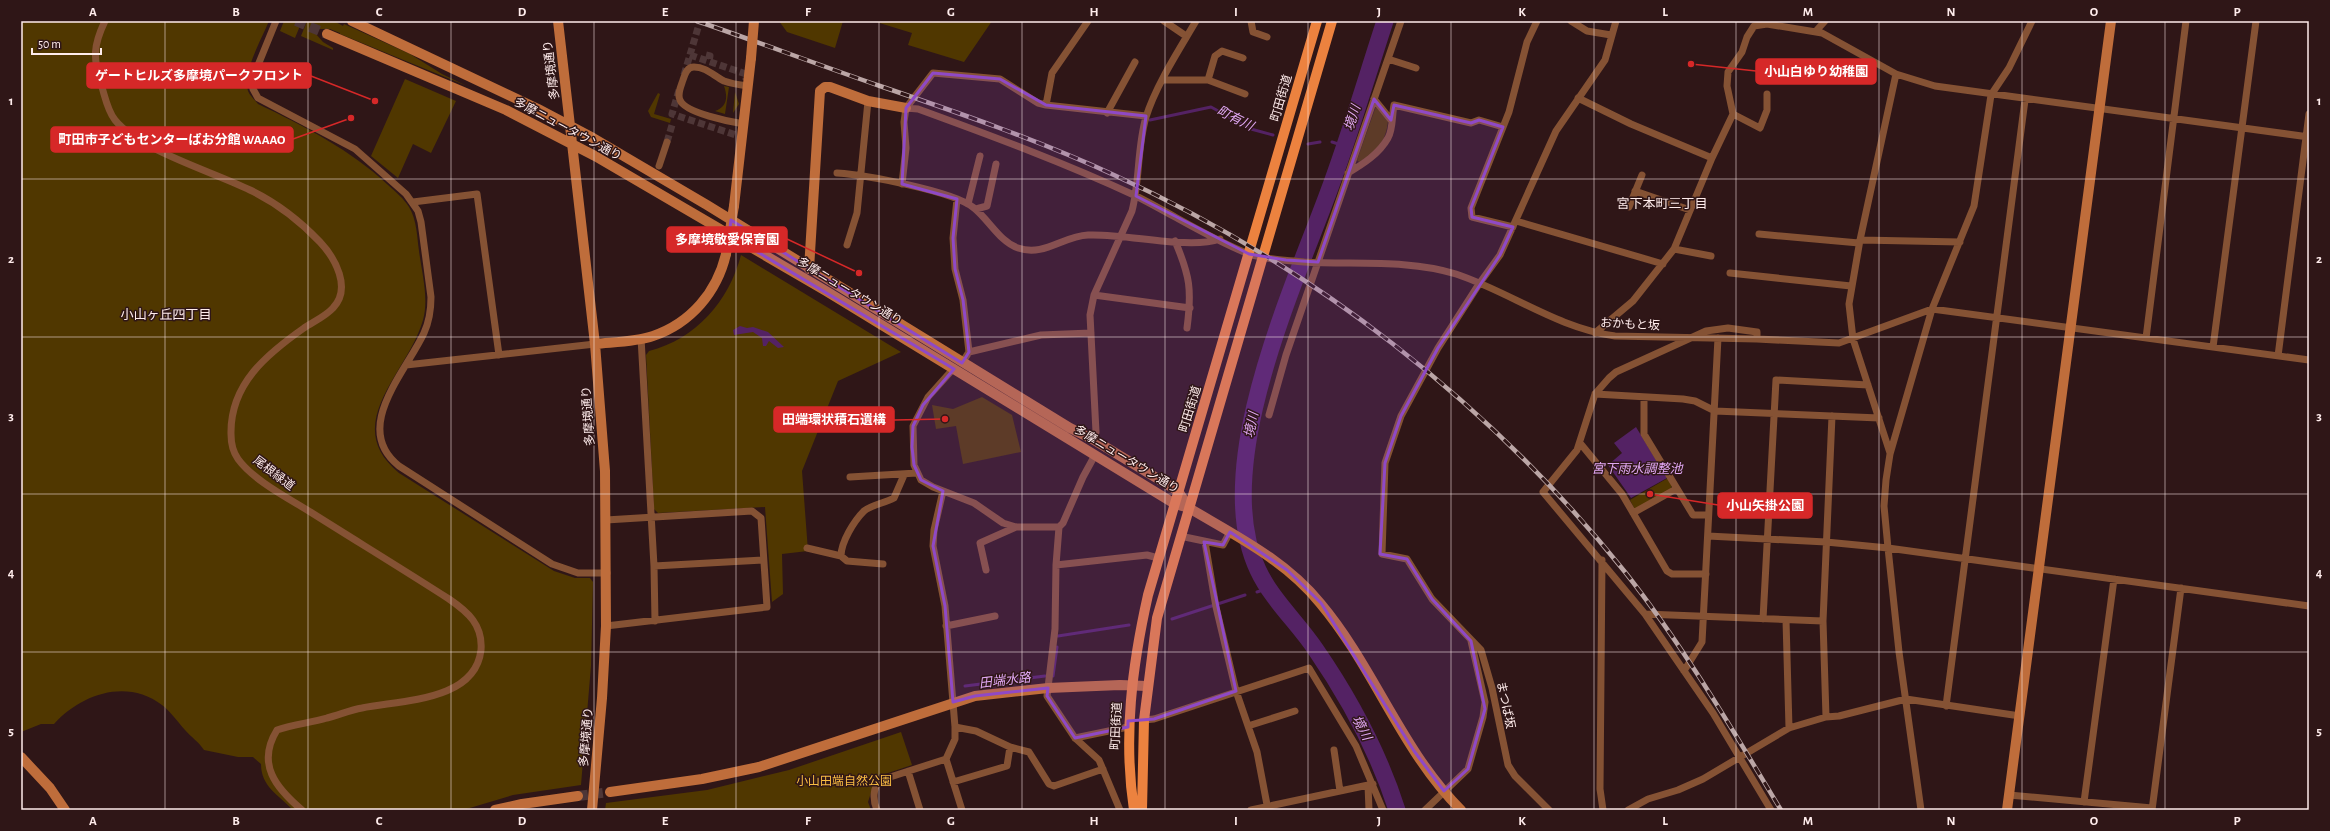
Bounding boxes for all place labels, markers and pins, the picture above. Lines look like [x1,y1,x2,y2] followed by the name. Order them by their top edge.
[1756,59,1876,84] callout: 小山白ゆり幼稚園
[87,63,311,88] callout: ゲートヒルズ多摩境パークフロント
[51,127,293,152] callout: 町田市子どもセンターぱお分館 WAAAO
[667,227,787,252] callout: 多摩境敬愛保育園
[774,407,894,432] callout: 田端環状積石遺構
[1718,493,1812,518] callout: 小山矢掛公園

